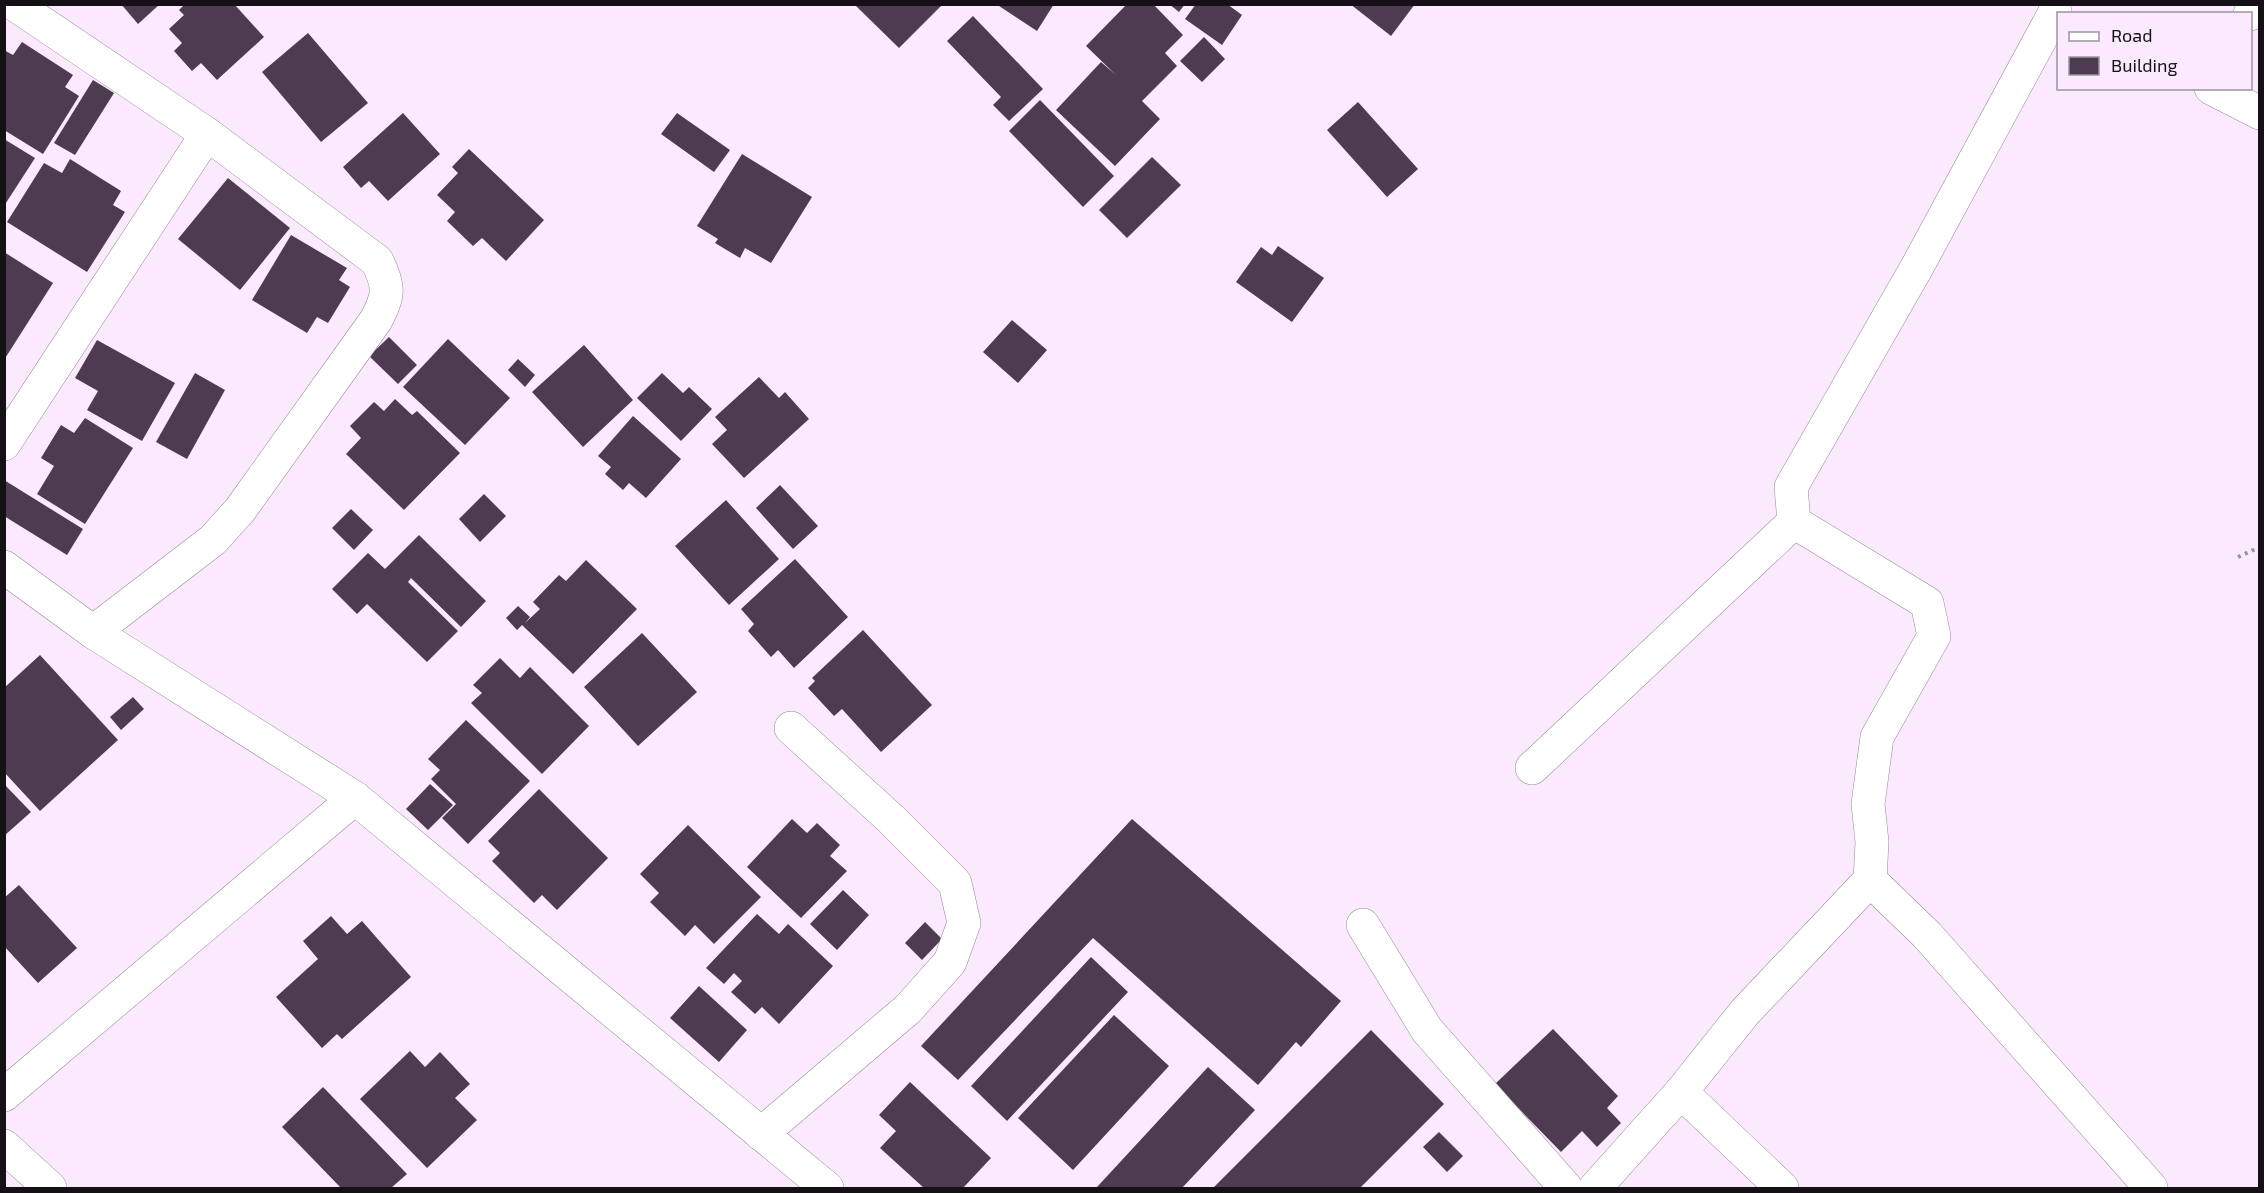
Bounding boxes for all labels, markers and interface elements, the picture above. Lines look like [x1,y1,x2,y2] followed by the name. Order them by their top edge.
[2057,12,2252,90] legend
[2111,24,2152,46] text: Road
[2111,54,2178,76] text: Building

